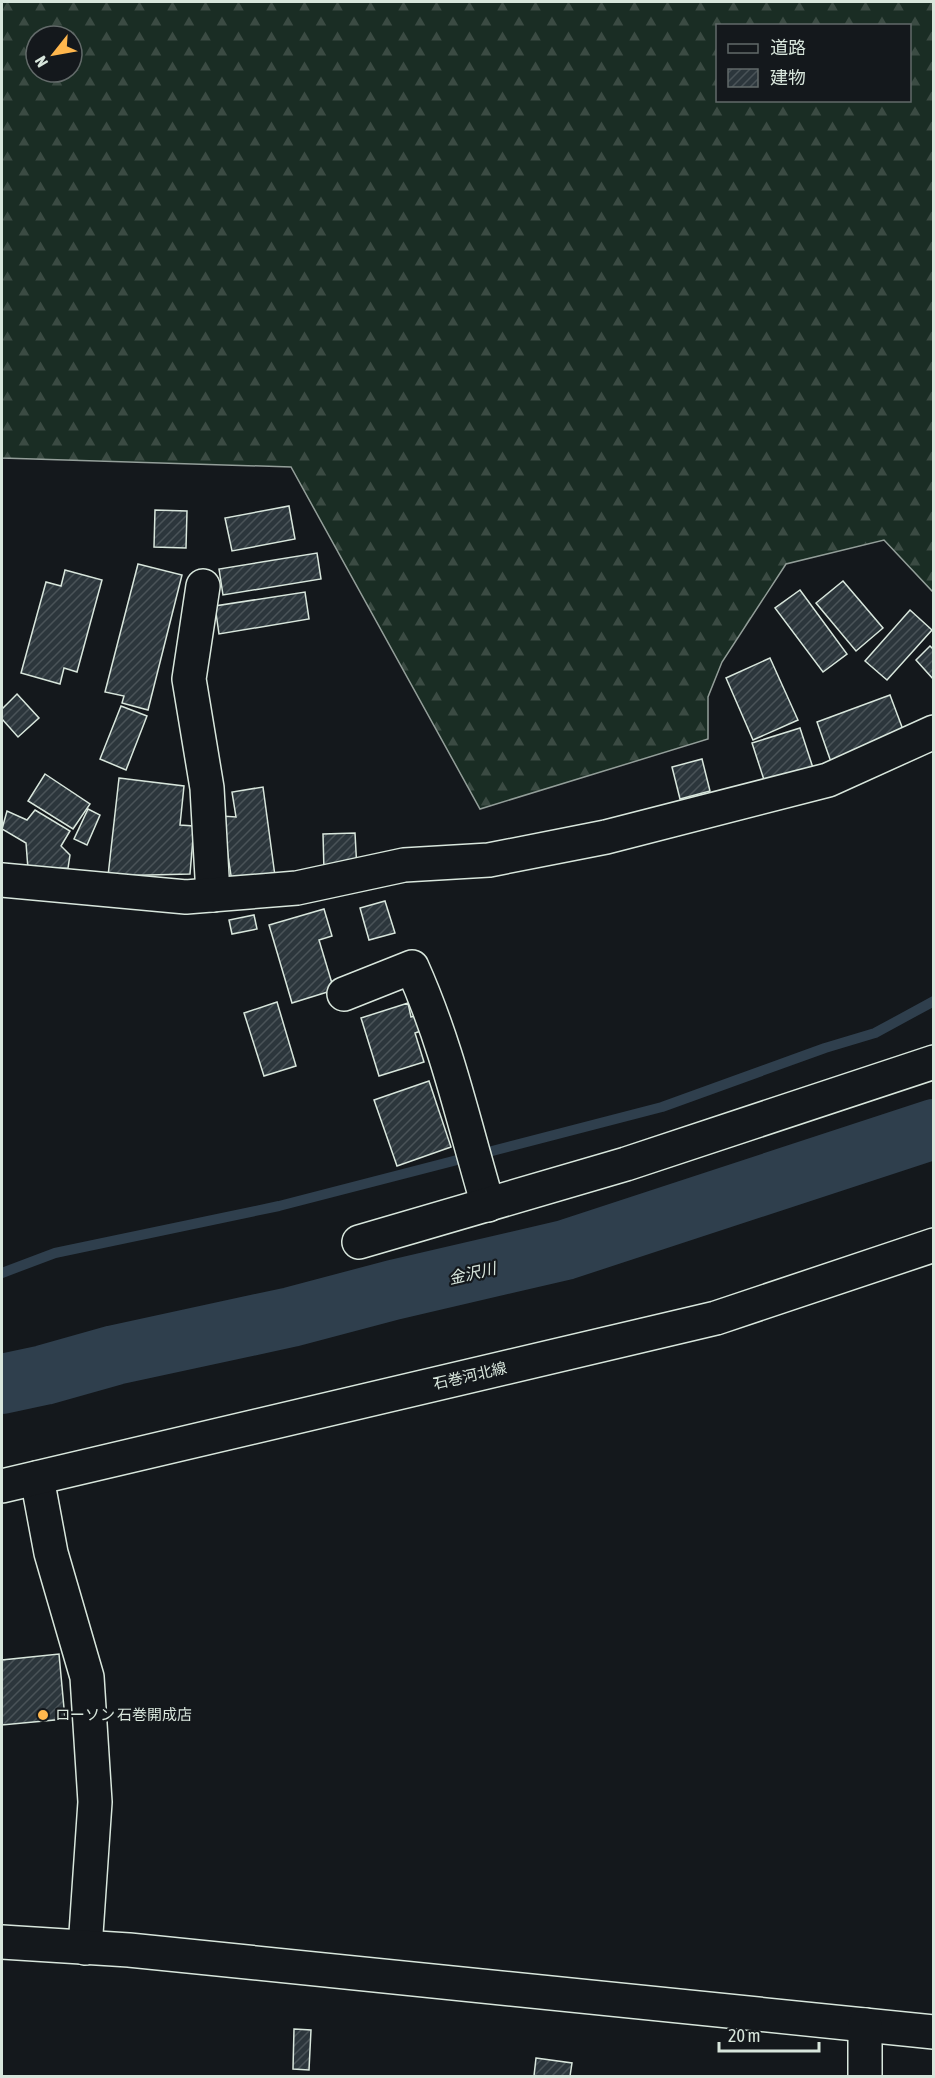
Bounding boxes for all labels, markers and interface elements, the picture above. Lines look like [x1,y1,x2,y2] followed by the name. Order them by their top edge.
[24,24,84,84] north arrow
[716,24,911,102] legend
[770,37,806,58] text: 道路
[31,53,51,70] text: N
[770,67,806,88] text: 建物
[447,1258,499,1287] water label: 金沢川
[431,1359,508,1392] street label: 石巻河北線
[55,1706,192,1723] place label: ローソン 石巻開成店
[36,1708,50,1722] marker: ローソン 石巻開成店
[719,2015,820,2053] scale bar
[728,2025,760,2046] text: 20 m

